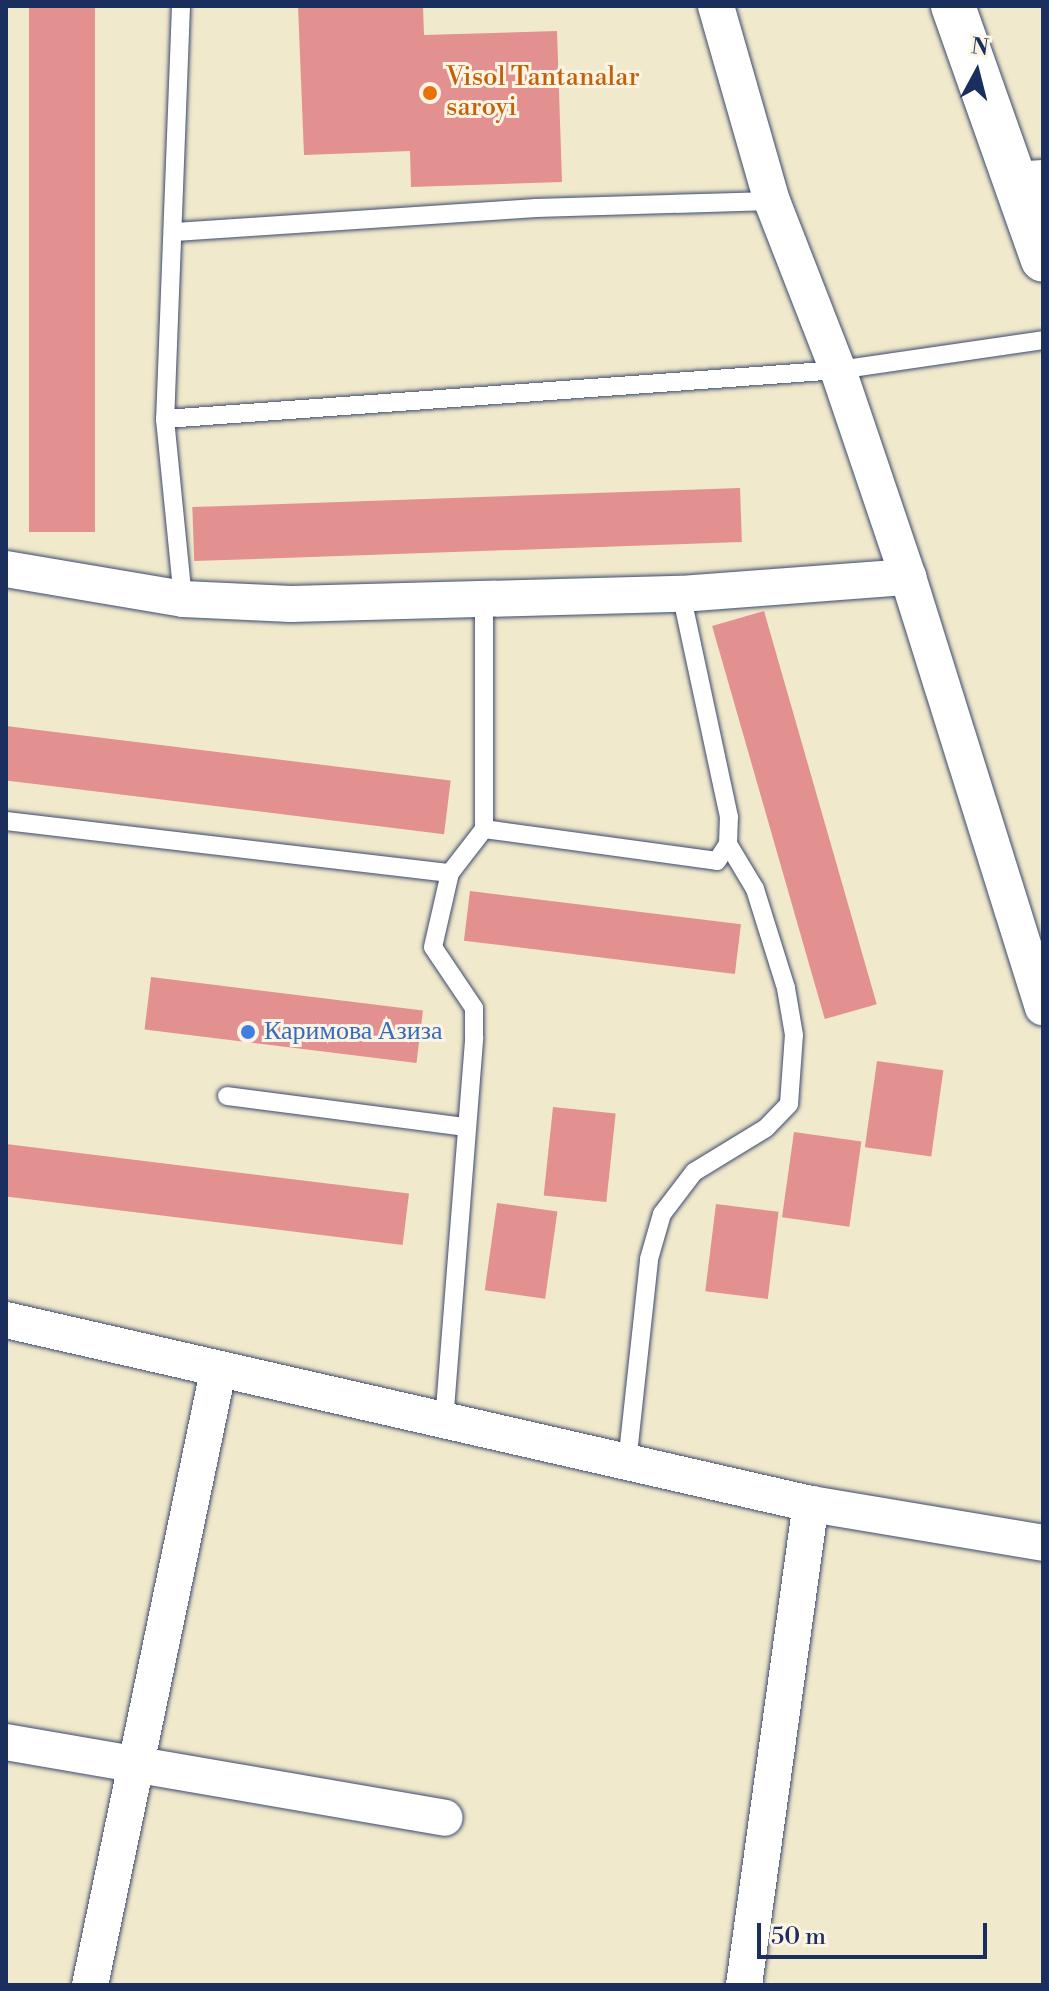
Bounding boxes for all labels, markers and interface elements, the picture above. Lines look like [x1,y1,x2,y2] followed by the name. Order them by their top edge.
[937,32,1017,112] north arrow
[970,33,990,62] text: N
[446,62,640,124] place label: Visol Tantanalar saroyi
[421,84,439,102] marker: Visol Tantanalar saroyi
[264,1016,443,1048] place label: Каримова Азиза
[239,1023,257,1041] marker: Каримова Азиза
[761,1907,991,1957] scale bar
[771,1922,826,1952] text: 50 m

